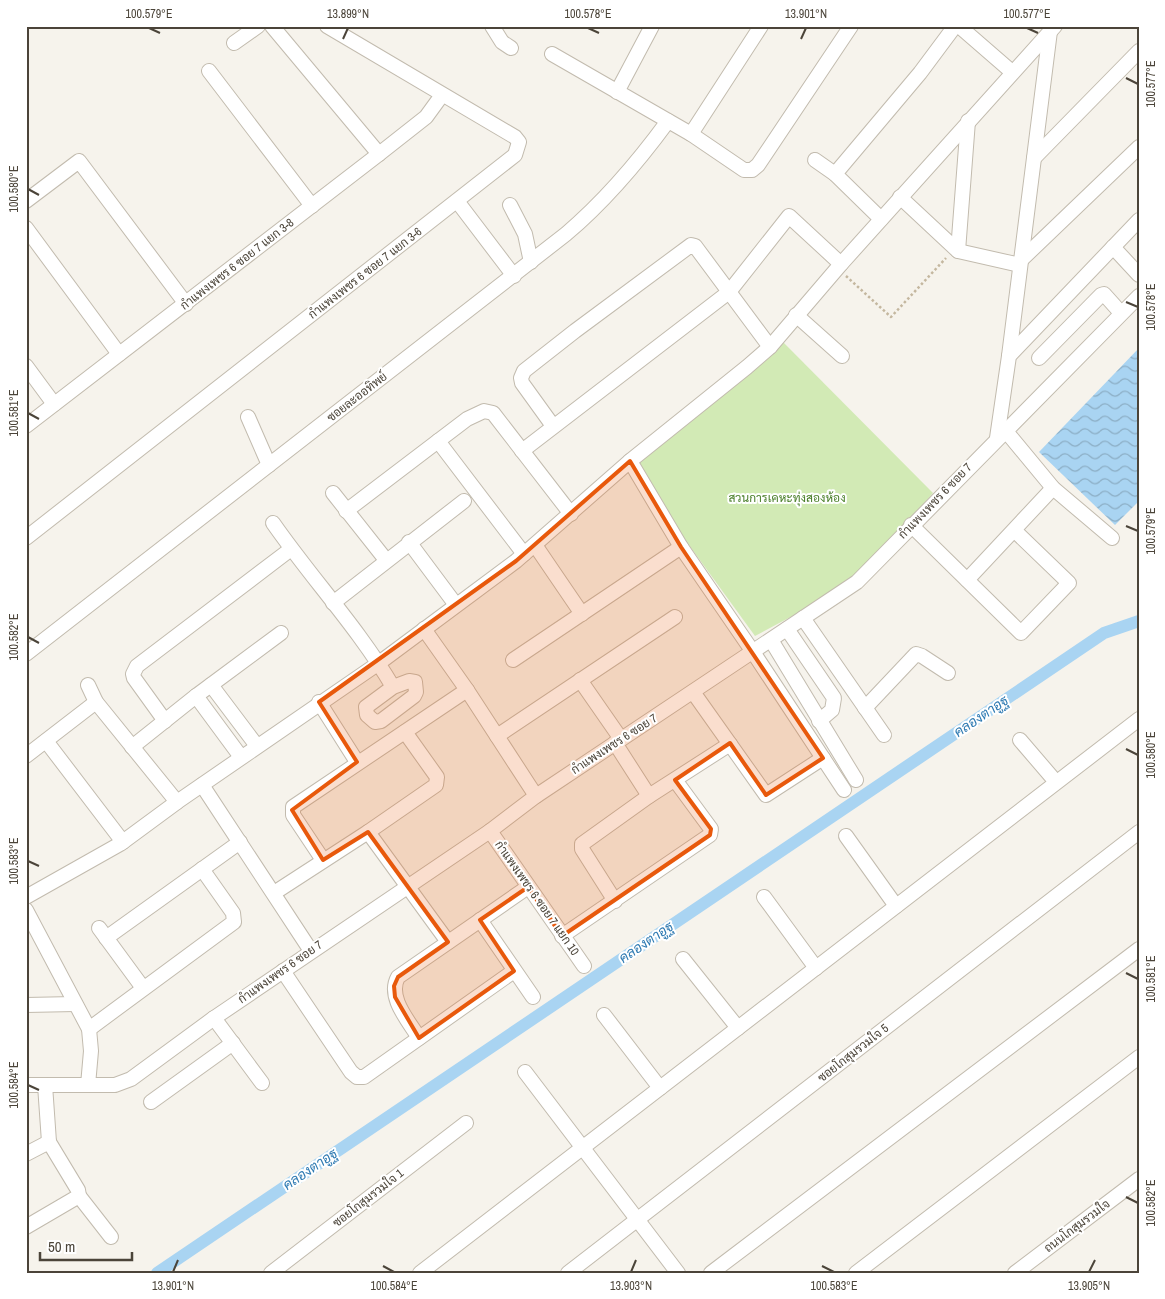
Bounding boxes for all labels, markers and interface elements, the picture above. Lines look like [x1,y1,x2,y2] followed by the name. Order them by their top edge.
[126,6,172,22] text: 100.579°E
[327,6,369,22] text: 13.899°N
[565,6,611,22] text: 100.578°E
[785,6,827,22] text: 13.901°N
[1004,6,1050,22] text: 100.577°E
[1143,61,1159,107] text: 100.577°E
[6,166,22,212] text: 100.580°E
[177,215,297,313] street label: กำแพงเพชร 6 ซอย 7 แยก 3-8
[305,224,425,322] street label: กำแพงเพชร 6 ซอย 7 แยก 3-6
[1143,284,1159,330] text: 100.578°E
[324,368,390,426] street label: ซอยละออทิพย์
[6,390,22,436] text: 100.581°E
[895,459,976,542] street label: กำแพงเพชร 6 ซอย 7
[728,490,846,507] park label: สวนการเคหะทุ่งสองห้อง
[1143,508,1159,554] text: 100.579°E
[6,614,22,660] text: 100.582°E
[950,691,1013,742] water label: คลองตาอูฐ
[568,710,661,778] street label: กำแพงเพชร 6 ซอย 7
[1143,732,1159,778] text: 100.580°E
[491,837,583,959] street label: กำแพงเพชร 6 ซอย 7 แยก 10
[6,838,22,884] text: 100.583°E
[615,917,678,968] water label: คลองตาอูฐ
[235,937,326,1007] street label: กำแพงเพชร 6 ซอย 7
[1143,956,1159,1002] text: 100.581°E
[814,1020,893,1087] street label: ซอยโกสุมรวมใจ 5
[6,1062,22,1108] text: 100.584°E
[279,1144,342,1195] water label: คลองตาอูฐ
[329,1165,408,1232] street label: ซอยโกสุมรวมใจ 1
[1143,1180,1159,1226] text: 100.582°E
[1041,1196,1114,1257] street label: ถนนโกสุมรวมใจ
[40,1229,132,1261] scale bar
[48,1236,75,1257] text: 50 m
[152,1278,194,1294] text: 13.901°N
[371,1278,417,1294] text: 100.584°E
[610,1278,652,1294] text: 13.903°N
[811,1278,857,1294] text: 100.583°E
[1068,1278,1110,1294] text: 13.905°N

